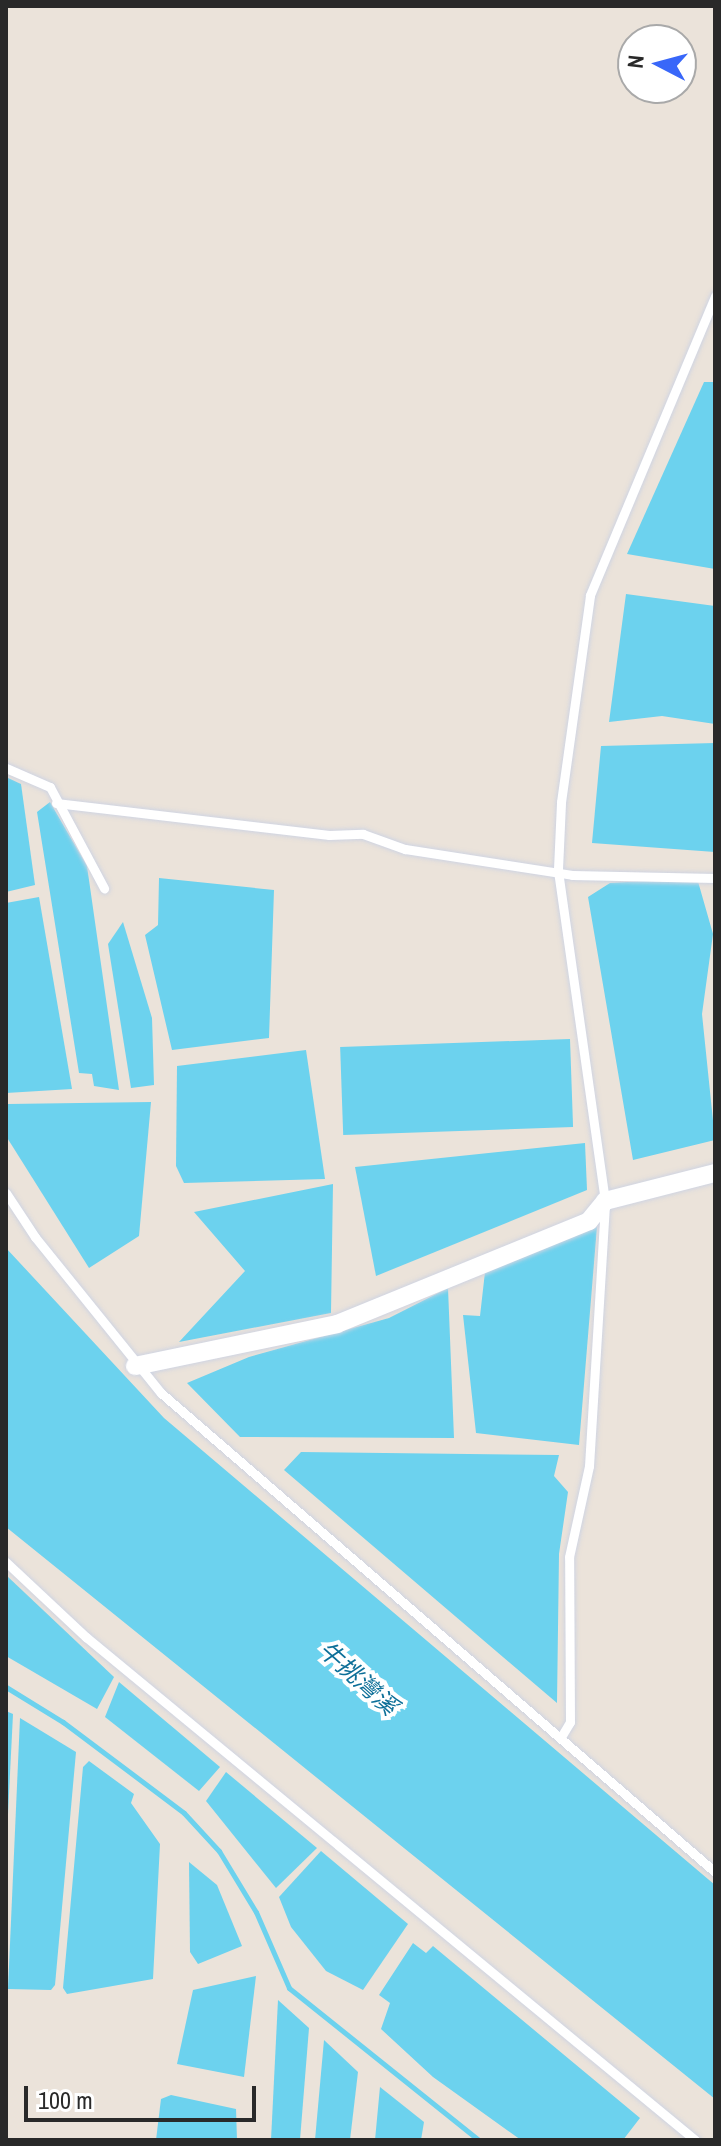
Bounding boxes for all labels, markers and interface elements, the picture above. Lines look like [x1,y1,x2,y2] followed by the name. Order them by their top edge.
[617,24,697,104] north arrow
[620,54,651,70] text: N
[313,1635,403,1721] water label: 牛挑灣溪
[28,2070,260,2120] scale bar
[38,2084,93,2116] text: 100 m

